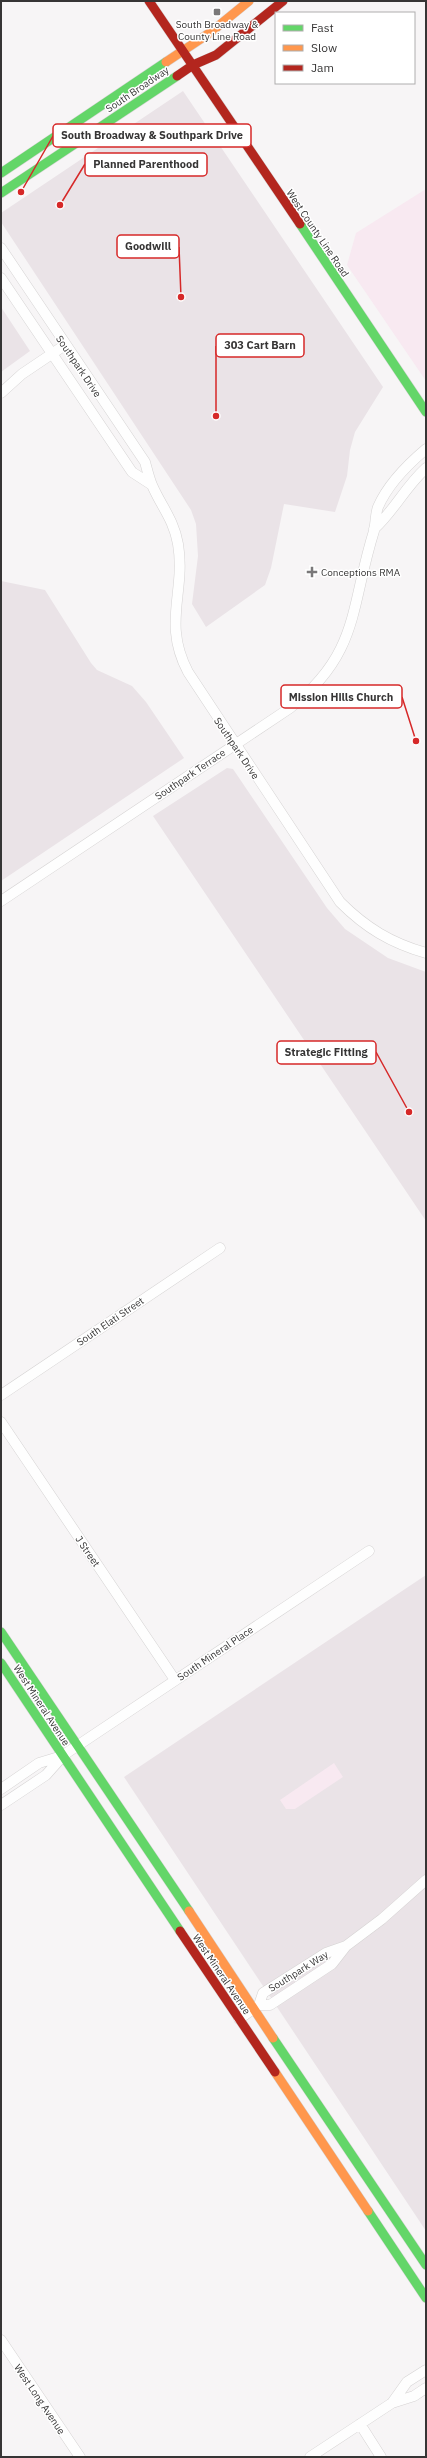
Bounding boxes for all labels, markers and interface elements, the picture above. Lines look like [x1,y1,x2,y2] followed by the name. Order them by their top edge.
[212,7,222,17] marker: South Broadway & County Line Road
[275,12,415,84] legend
[176,18,258,43] place label: South Broadway & County Line Road
[311,20,334,35] text: Fast
[311,40,337,55] text: Slow
[311,60,334,75] text: Jam
[103,63,171,115] street label: South Broadway
[53,124,251,147] callout: South Broadway & Southpark Drive
[61,128,243,142] text: South Broadway & Southpark Drive
[85,153,207,176] callout: Planned Parenthood
[93,157,199,171] text: Planned Parenthood
[283,187,352,280] street label: West County Line Road
[117,235,179,258] callout: Goodwill
[125,239,172,253] text: Goodwill
[53,333,104,400] street label: Southpark Drive
[216,334,304,357] callout: 303 Cart Barn
[224,338,296,352] text: 303 Cart Barn
[306,566,318,578] marker: Conceptions RMA
[321,566,401,579] place label: Conceptions RMA
[281,685,402,708] callout: Mission Hills Church
[289,690,393,704] text: Mission Hills Church
[211,715,262,782] street label: Southpark Drive
[152,746,228,803] street label: Southpark Terrace
[277,1041,376,1064] callout: Strategic Fitting
[284,1045,368,1059] text: Strategic Fitting
[74,1294,147,1349] street label: South Elati Street
[72,1533,103,1570] street label: J Street
[175,1623,256,1684] street label: South Mineral Place
[10,1662,73,1749] street label: West Mineral Avenue
[190,1932,254,2017] street label: West Mineral Avenue
[266,1948,330,1995] street label: Southpark Way
[11,2362,68,2437] street label: West Long Avenue

